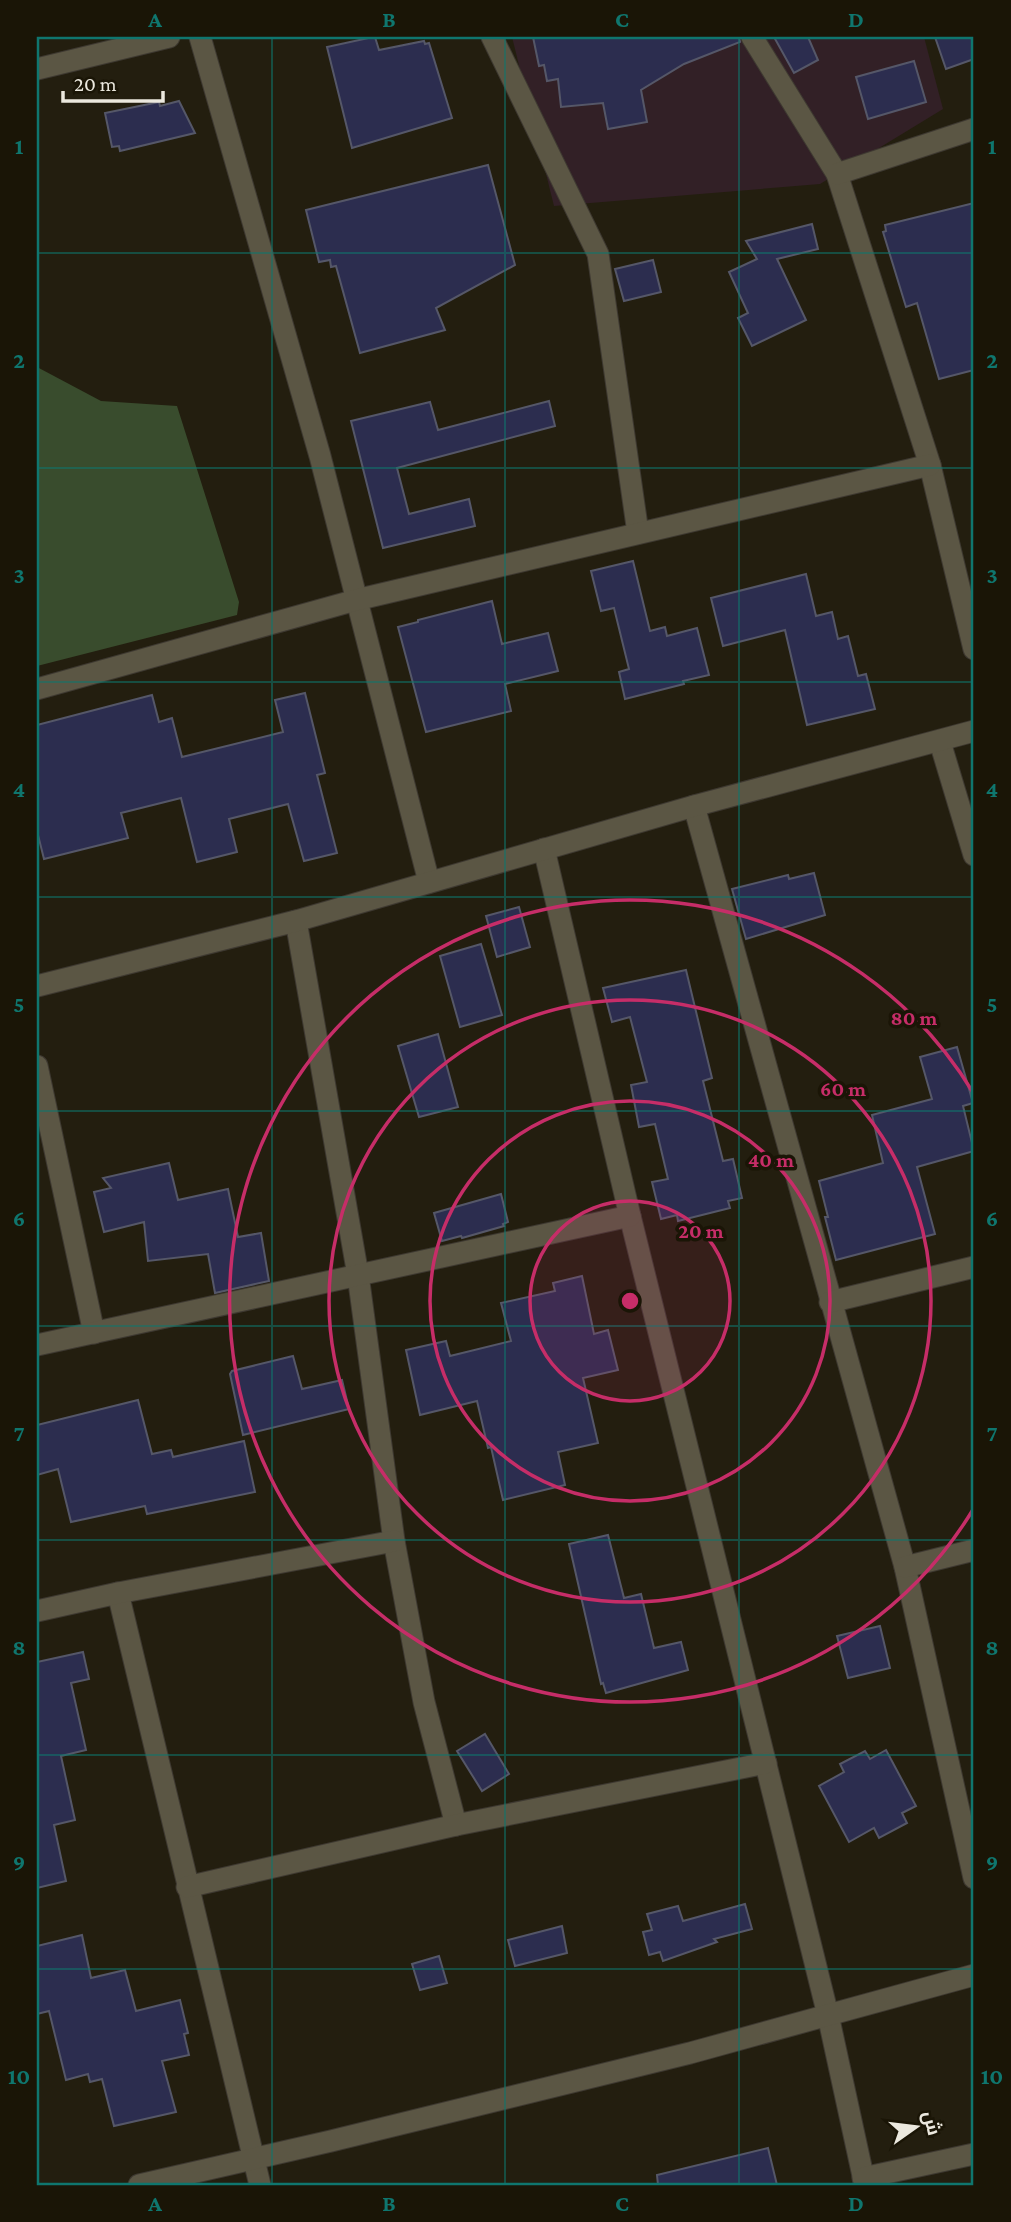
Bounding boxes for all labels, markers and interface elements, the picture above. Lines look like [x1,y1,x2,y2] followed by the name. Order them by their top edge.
[147,6,162,32] text: A
[382,6,396,32] text: B
[615,6,629,32] text: C
[848,6,864,32] text: D
[63,60,163,104] scale bar
[74,72,117,96] text: 20 m
[15,133,24,159] text: 1
[988,133,997,159] text: 1
[13,347,25,373] text: 2
[986,347,998,373] text: 2
[13,562,25,588] text: 3
[986,562,998,588] text: 3
[13,776,25,802] text: 4
[986,776,998,802] text: 4
[13,991,25,1017] text: 5
[986,991,998,1017] text: 5
[891,1006,938,1030] text: 80 m
[820,1077,866,1101] text: 60 m
[748,1148,794,1172] text: 40 m
[13,1205,25,1231] text: 6
[986,1205,998,1231] text: 6
[678,1219,724,1243] text: 20 m
[618,1289,642,1313] centre of rings
[13,1420,25,1446] text: 7
[986,1420,998,1446] text: 7
[12,1634,26,1660] text: 8
[985,1634,999,1660] text: 8
[13,1849,25,1875] text: 9
[986,1849,998,1875] text: 9
[8,2063,30,2089] text: 10
[981,2063,1003,2089] text: 10
[881,2092,951,2162] north arrow
[918,2109,945,2138] text: ش
[147,2190,162,2216] text: A
[382,2190,396,2216] text: B
[615,2190,629,2216] text: C
[848,2190,864,2216] text: D

